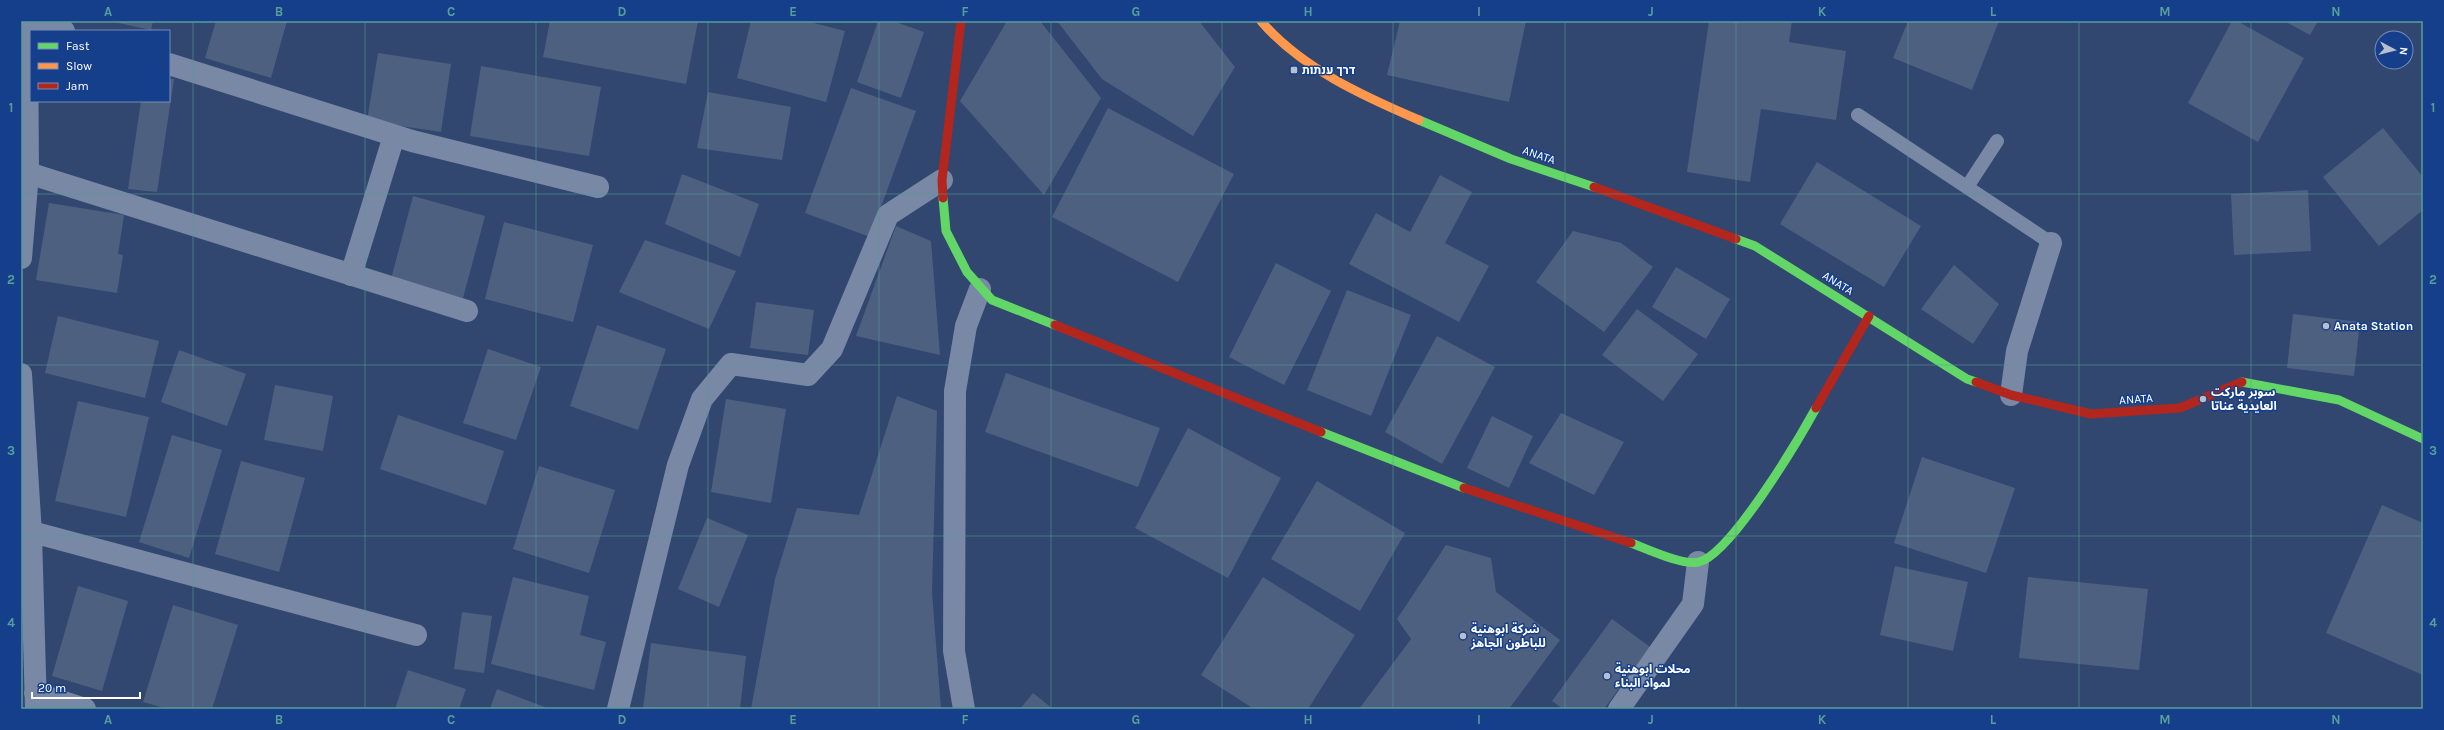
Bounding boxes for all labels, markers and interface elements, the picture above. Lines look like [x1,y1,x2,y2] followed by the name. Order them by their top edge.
[104,4,112,19] text: A
[275,4,283,19] text: B
[447,4,455,19] text: C
[618,4,627,19] text: D
[789,4,797,19] text: E
[961,4,969,19] text: F
[1132,4,1140,19] text: G
[1303,4,1313,19] text: H
[1477,4,1481,19] text: I
[1648,4,1654,19] text: J
[1818,4,1827,19] text: K
[1990,4,1997,19] text: L
[2159,4,2171,19] text: M
[2331,4,2341,19] text: N
[30,30,170,102] legend
[2374,30,2414,70] north arrow
[66,39,90,53] text: Fast
[2396,46,2410,56] text: N
[66,59,92,73] text: Slow
[1302,63,1356,77] place label: דרך ענתות
[1289,65,1299,75] marker: דרך ענתות
[66,79,89,93] text: Jam
[9,100,13,115] text: 1
[2431,100,2435,115] text: 1
[1521,143,1557,167] street label: ANATA
[1820,268,1856,298] street label: ANATA
[7,272,15,287] text: 2
[2429,272,2437,287] text: 2
[2334,319,2413,333] place label: Anata Station
[2321,321,2331,331] marker: Anata Station
[2211,385,2277,413] place label: سوبر ماركت العايدية عناتا
[2119,391,2154,407] street label: ANATA
[2198,394,2208,404] marker: سوبر ماركت العايدية عناتا
[7,443,15,458] text: 3
[2429,443,2437,458] text: 3
[7,615,15,630] text: 4
[2429,615,2437,630] text: 4
[1470,622,1546,650] place label: شركة ابوهنية للباطون الجاهز
[1458,631,1468,641] marker: شركة ابوهنية للباطون الجاهز
[1615,662,1691,690] place label: محلات ابوهنية لمواد البناء
[1602,671,1612,681] marker: محلات ابوهنية لمواد البناء
[32,674,140,700] scale bar
[38,681,66,695] text: 20 m
[104,712,112,727] text: A
[275,712,283,727] text: B
[447,712,455,727] text: C
[618,712,627,727] text: D
[789,712,797,727] text: E
[961,712,969,727] text: F
[1132,712,1140,727] text: G
[1303,712,1313,727] text: H
[1477,712,1481,727] text: I
[1648,712,1654,727] text: J
[1818,712,1827,727] text: K
[1990,712,1997,727] text: L
[2159,712,2171,727] text: M
[2331,712,2341,727] text: N

